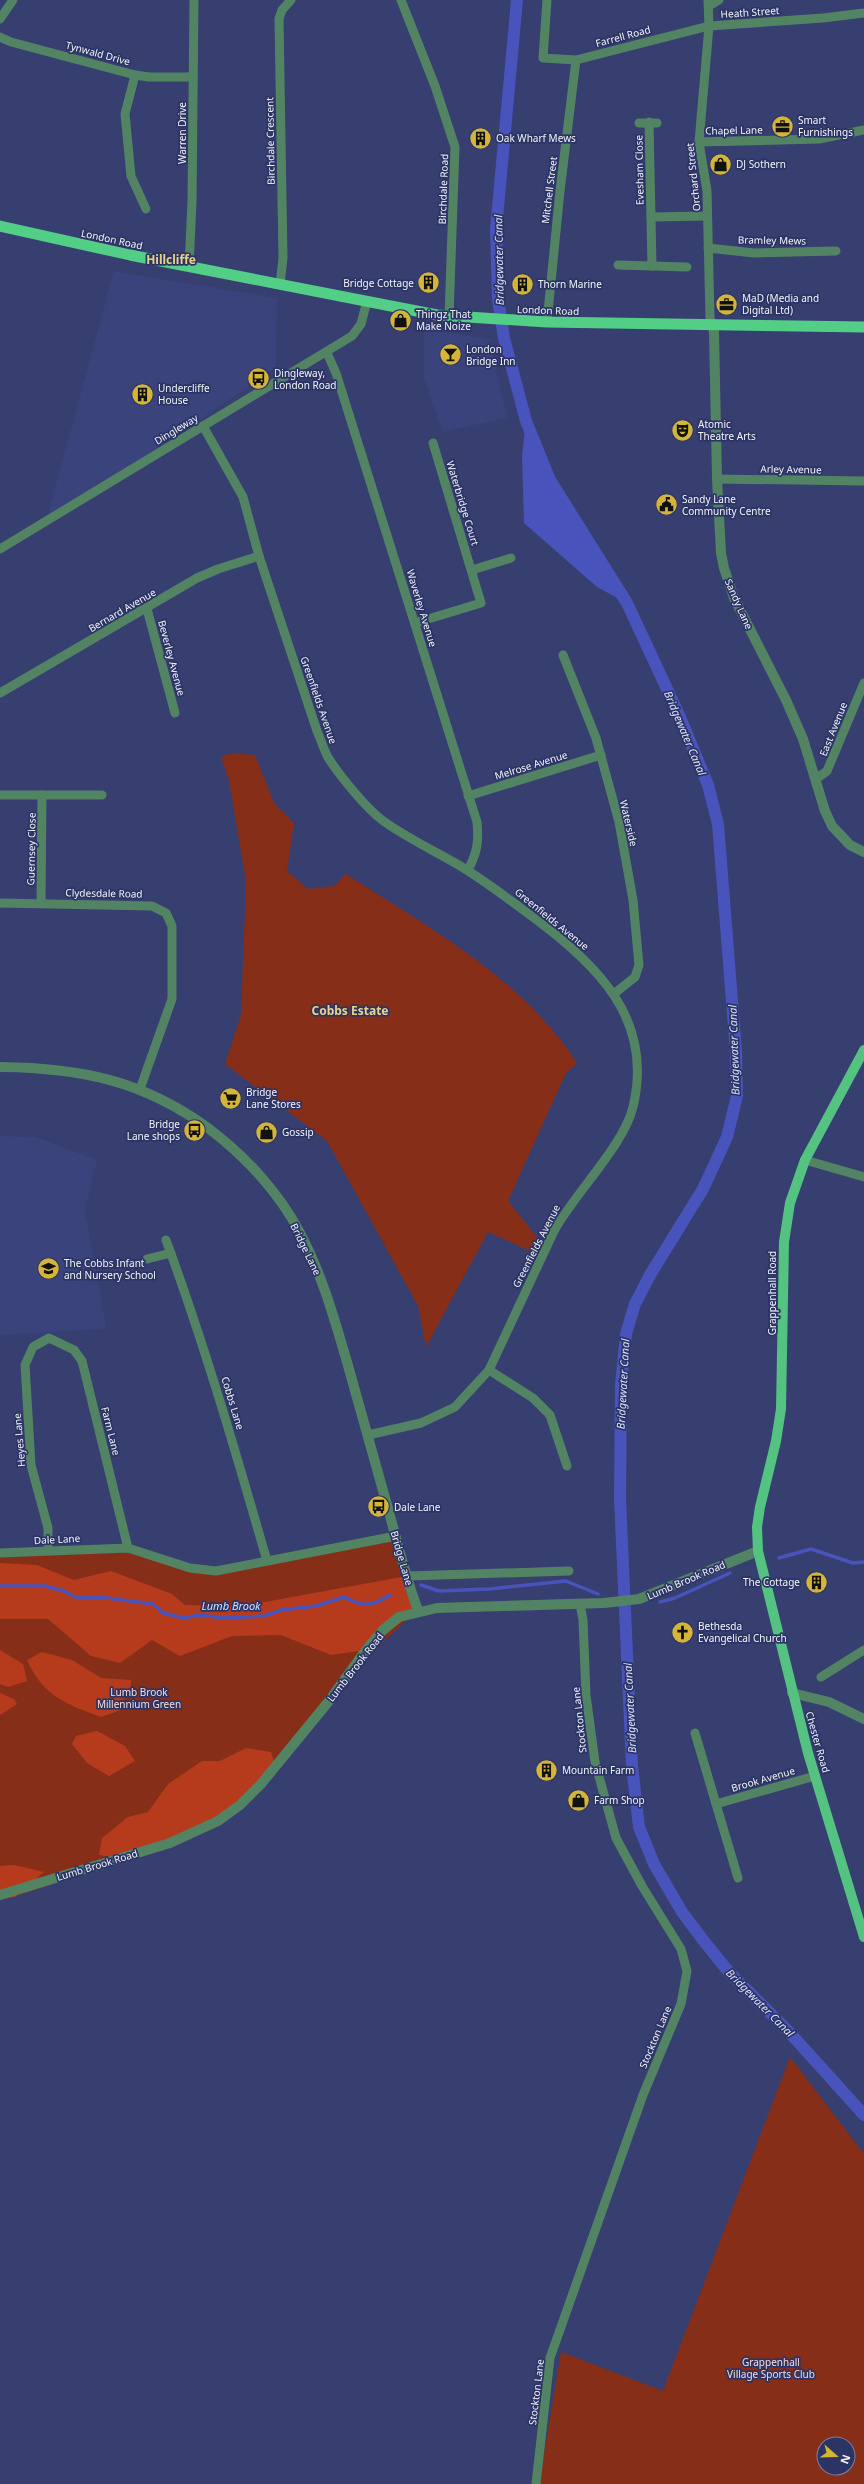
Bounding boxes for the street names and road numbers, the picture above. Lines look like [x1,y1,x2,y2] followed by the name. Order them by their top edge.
[720,3,780,21] street label: Heath Street
[594,22,652,50] street label: Farrell Road
[64,38,132,68] street label: Tynwald Drive
[262,97,278,185] street label: Birchdale Crescent
[175,102,189,164] street label: Warren Drive
[705,122,763,138] street label: Chapel Lane
[631,134,647,205] street label: Evesham Close
[682,142,704,212] street label: Orchard Street
[435,153,451,225] street label: Birchdale Road
[538,155,560,224] street label: Mitchell Street
[80,226,144,252] street label: London Road
[738,232,806,248] street label: Bramley Mews
[517,302,579,318] street label: London Road
[151,410,201,448] street label: Dingleway
[443,459,483,547] street label: Waterbridge Court
[760,461,822,477] street label: Arley Avenue
[404,568,441,649] street label: Waverley Avenue
[722,577,756,632] street label: Sandy Lane
[86,585,159,635] street label: Bernard Avenue
[155,619,189,698] street label: Beverley Avenue
[297,654,341,746] street label: Greenfields Avenue
[816,699,850,758] street label: East Avenue
[493,747,569,783] street label: Melrose Avenue
[617,798,641,848] street label: Waterside
[23,812,39,885] street label: Guernsey Close
[65,885,143,901] street label: Clydesdale Road
[512,885,592,953] street label: Greenfields Avenue
[509,1202,563,1290] street label: Greenfields Avenue
[287,1221,325,1278] street label: Bridge Lane
[765,1251,779,1335] street label: Grappenhall Road
[218,1375,248,1432] street label: Cobbs Lane
[98,1405,124,1457] street label: Farm Lane
[10,1412,28,1467] street label: Heyes Lane
[387,1529,417,1587] street label: Bridge Lane
[33,1531,81,1547] street label: Dale Lane
[645,1557,727,1603] street label: Lumb Brook Road
[324,1630,386,1704] street label: Lumb Brook Road
[569,1686,589,1754] street label: Stockton Lane
[803,1710,833,1774] street label: Chester Road
[730,1763,797,1795] street label: Brook Avenue
[55,1846,139,1884] street label: Lumb Brook Road
[636,2003,675,2070] street label: Stockton Lane
[525,2358,547,2426] street label: Stockton Lane

